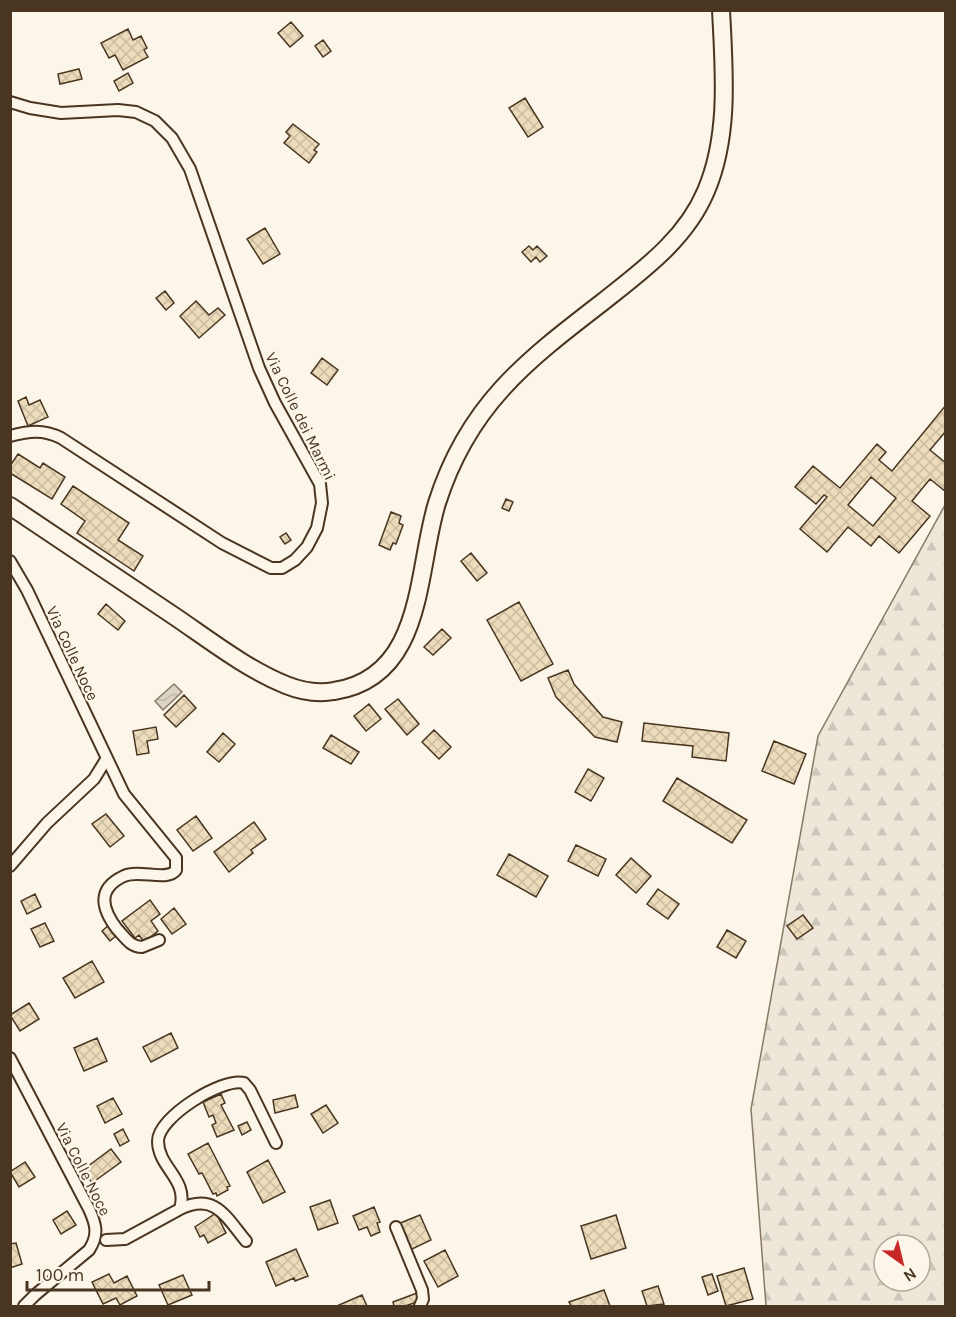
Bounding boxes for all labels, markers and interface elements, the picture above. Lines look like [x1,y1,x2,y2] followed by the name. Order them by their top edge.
[261,349,340,483] street label: Via Colle dei Marmi
[42,603,103,703] street label: Via Colle Noce
[52,1119,115,1219] street label: Via Colle Noce
[872,1233,932,1293] north arrow
[27,1254,208,1292] scale bar
[36,1264,84,1286] text: 100 m
[900,1264,920,1286] text: N

